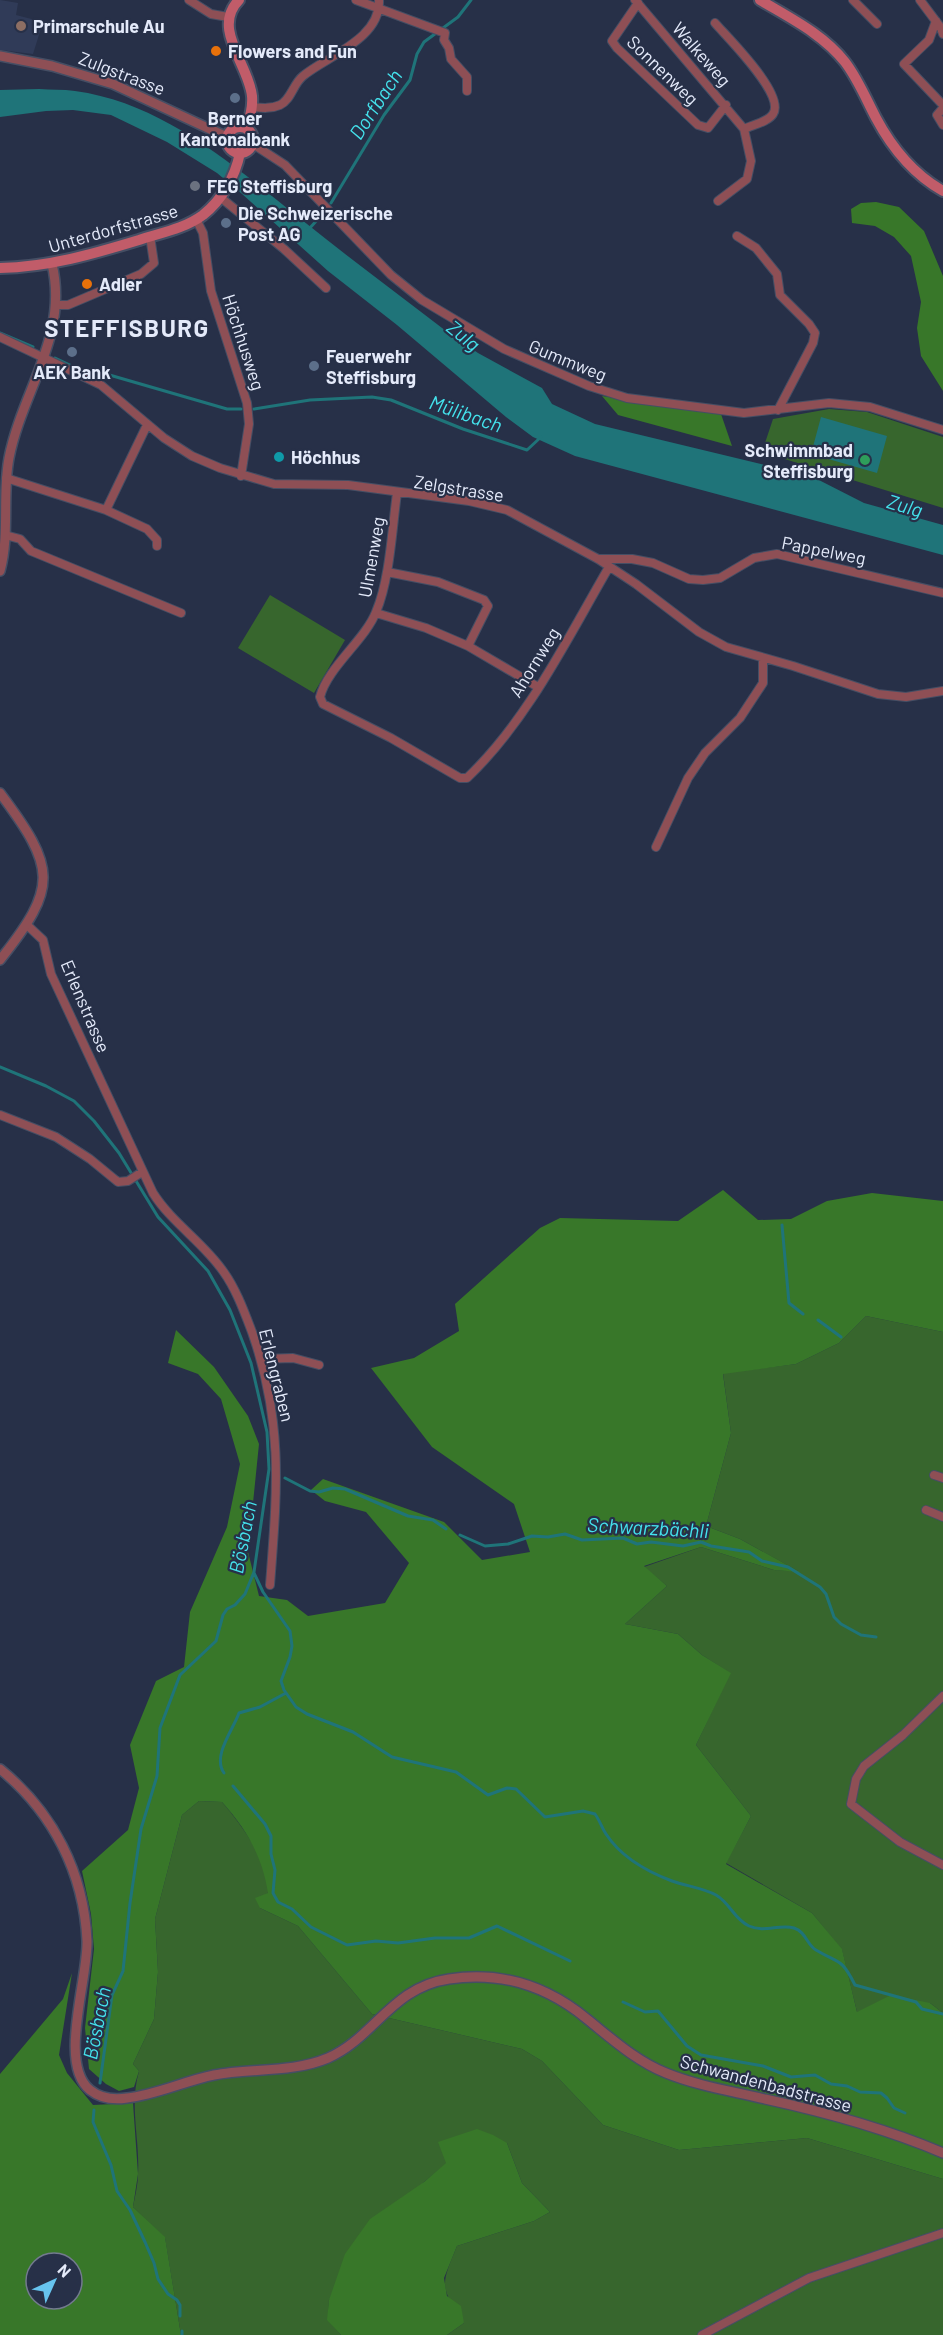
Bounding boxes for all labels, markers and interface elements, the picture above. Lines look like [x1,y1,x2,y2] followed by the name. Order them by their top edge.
[33,15,165,37] place label: Primarschule Au
[668,17,736,91] street label: Walkeweg
[14,19,28,33] marker: Primarschule Au
[623,31,703,109] street label: Sonnenweg
[228,40,357,62] place label: Flowers and Fun
[209,44,223,58] marker: Flowers and Fun
[76,46,168,100] street label: Zulgstrasse
[344,65,406,143] water label: Dorfbach
[228,91,242,105] marker: Berner Kantonalbank
[180,107,291,150] place label: Berner Kantonalbank
[207,175,332,197] place label: FEG Steffisburg
[188,179,202,193] marker: FEG Steffisburg
[46,199,180,257] street label: Unterdorfstrasse
[238,202,393,245] place label: Die Schweizerische Post AG
[219,216,233,230] marker: Die Schweizerische Post AG
[99,273,142,295] place label: Adler
[80,277,94,291] marker: Adler
[218,291,270,393] street label: Höchhusweg
[44,313,210,342] district label: STEFFISBURG
[443,314,485,356] water label: Zulg
[526,334,610,386] street label: Gummweg
[65,345,79,359] marker: AEK Bank
[326,345,416,388] place label: Feuerwehr Steffisburg
[307,359,321,373] marker: Feuerwehr Steffisburg
[33,361,111,383] place label: AEK Bank
[426,389,506,437] water label: Mülibach
[745,439,853,482] place label: Schwimmbad Steffisburg
[291,446,360,468] place label: Höchhus
[272,450,286,464] marker: Höchhus
[858,453,872,467] marker: Schwimmbad Steffisburg
[413,470,505,506] street label: Zelgstrasse
[884,488,926,522] water label: Zulg
[353,515,389,599] street label: Ulmenweg
[780,531,868,569] street label: Pappelweg
[504,623,564,701] street label: Ahornweg
[57,956,115,1056] street label: Erlenstrasse
[255,1326,299,1424] street label: Erlengraben
[223,1499,261,1575] water label: Bösbach
[587,1512,710,1542] water label: Schwarzbächli
[77,1985,115,2061] water label: Bösbach
[678,2050,854,2116] street label: Schwandenbadstrasse
[24,2251,84,2311] north arrow
[54,2260,75,2281] text: N

